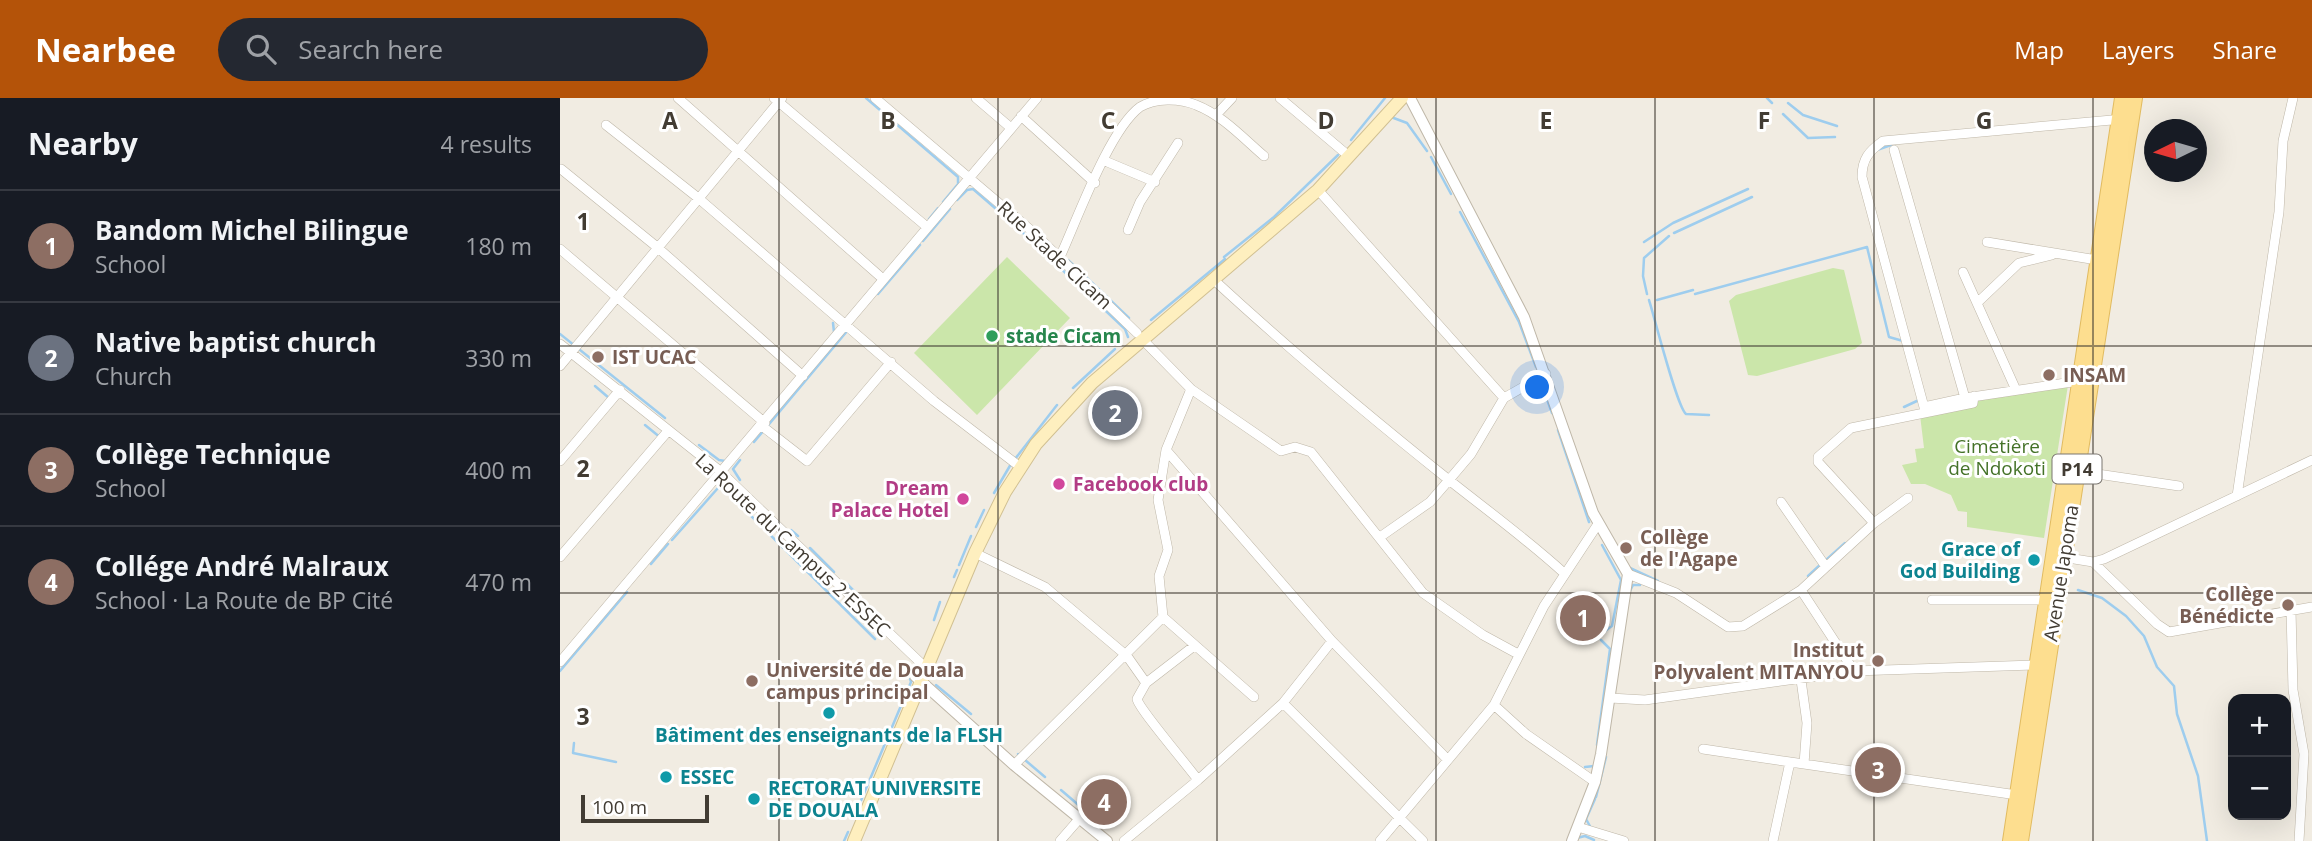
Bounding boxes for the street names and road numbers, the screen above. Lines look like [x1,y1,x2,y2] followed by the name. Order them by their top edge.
[992,195,1118,315] street label: Rue Stade Cicam
[690,448,896,642] street label: La Route du Campus 2 ESSEC
[2052,454,2102,484] road number: P14
[2037,503,2085,643] street label: Avenue Japoma

